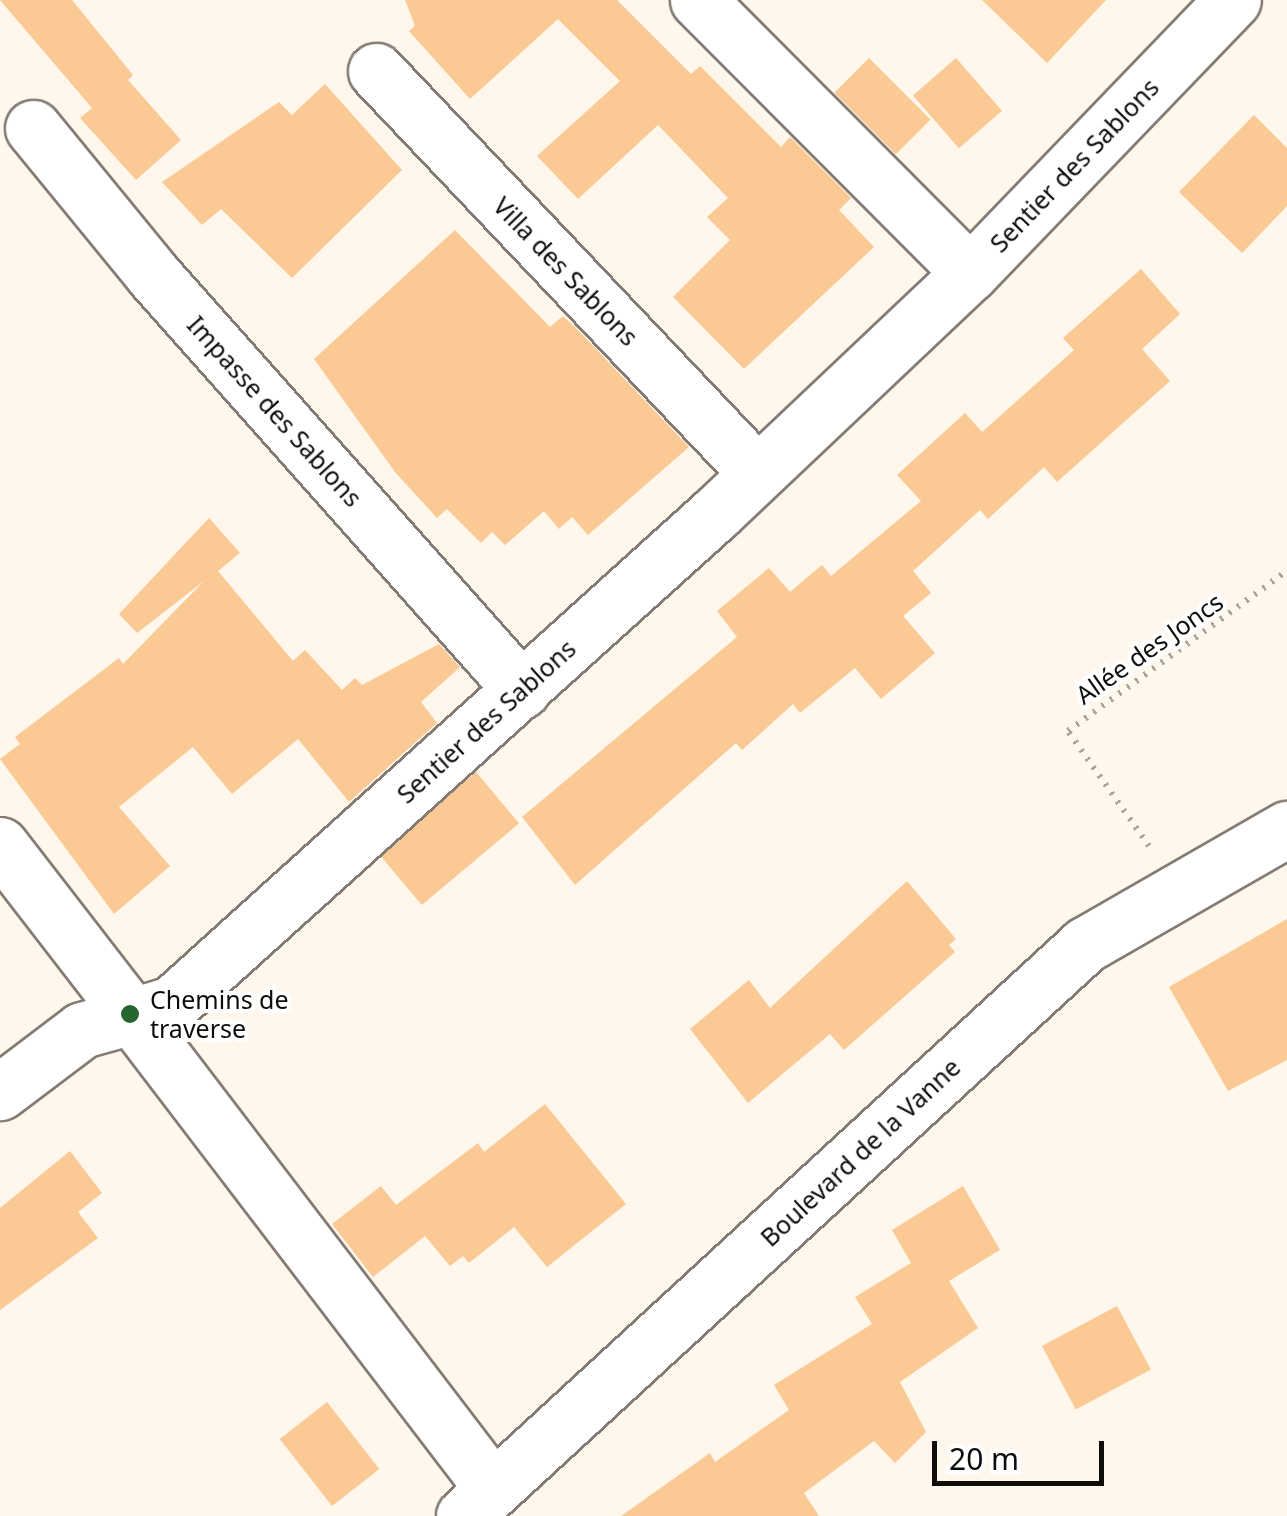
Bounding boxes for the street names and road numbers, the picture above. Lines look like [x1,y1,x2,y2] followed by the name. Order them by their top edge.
[983,72,1165,258] street label: Sentier des Sablons
[487,190,645,352] street label: Villa des Sablons
[182,310,368,512] street label: Impasse des Sablons
[1070,586,1228,710] street label: Allée des Joncs
[391,633,581,809] street label: Sentier des Sablons
[754,1052,966,1252] street label: Boulevard de la Vanne

